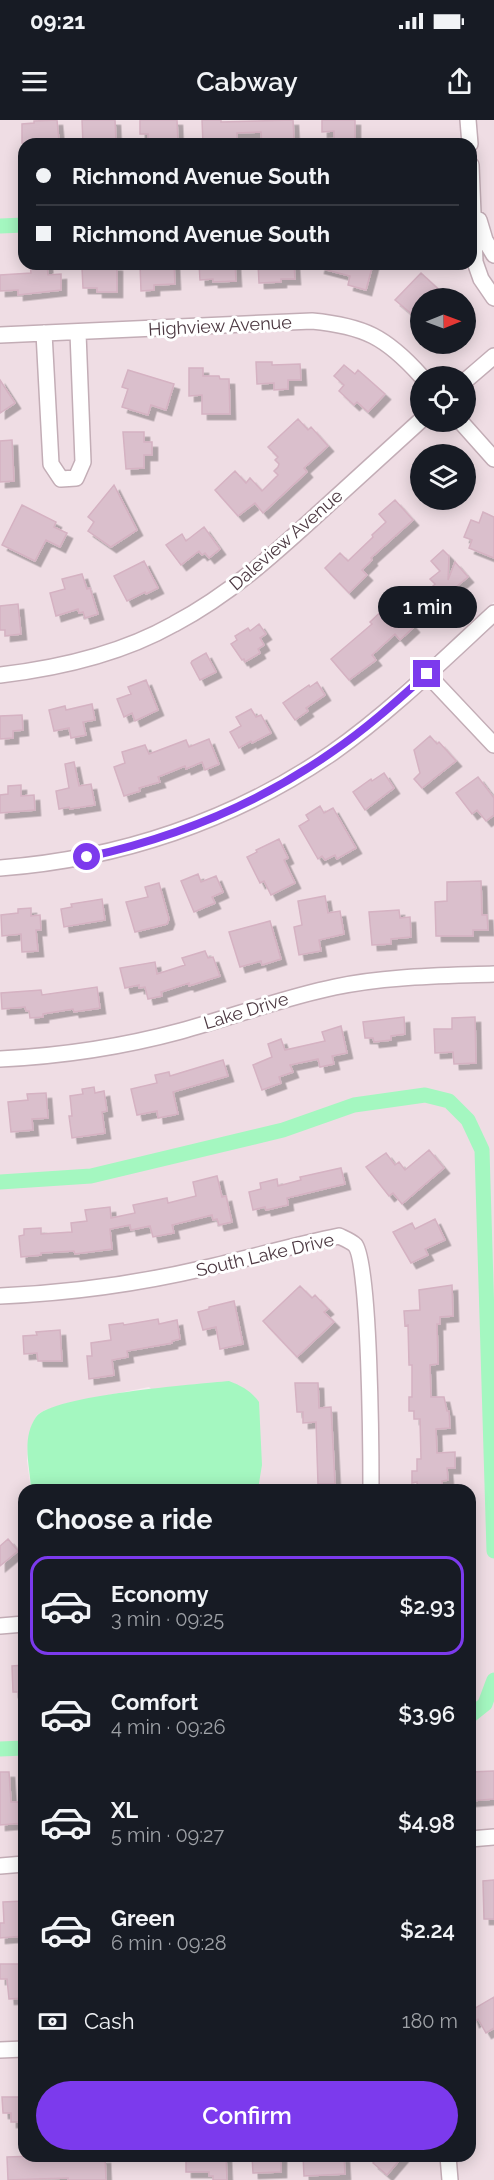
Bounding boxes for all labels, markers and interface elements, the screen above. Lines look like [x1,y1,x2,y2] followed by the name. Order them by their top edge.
[30,8,85,34] text: 09:21
[18,65,51,98] icon: menu
[443,65,476,98] icon: share
[196,66,298,97] text: Cabway
[72,163,330,189] text: Richmond Avenue South
[72,221,330,247] text: Richmond Avenue South
[410,288,476,354] north arrow
[410,288,476,510] map controls
[148,311,293,340] street label: Highview Avenue
[410,366,476,432] button: locate
[410,444,476,510] button: layers
[225,485,347,594] street label: Daleview Avenue
[378,587,476,629] callout: 1 min
[403,595,452,619] text: 1 min
[413,660,440,687] route end
[73,843,100,870] route start
[201,988,291,1033] street label: Lake Drive
[194,1228,336,1281] street label: South Lake Drive
[36,1504,212,1535] text: Choose a ride
[39,1579,93,1633] icon: car
[111,1581,209,1607] text: Economy
[399,1593,455,1619] text: $2.93
[111,1607,224,1631] text: 3 min · 09:25
[39,1687,93,1741] icon: car
[111,1689,198,1715] text: Comfort
[398,1701,455,1727] text: $3.96
[111,1715,226,1739] text: 4 min · 09:26
[39,1795,93,1849] icon: car
[111,1797,138,1823] text: XL
[398,1809,455,1835] text: $4.98
[111,1823,224,1847] text: 5 min · 09:27
[39,1903,93,1957] icon: car
[111,1905,175,1931] text: Green
[400,1917,455,1943] text: $2.24
[111,1931,227,1955] text: 6 min · 09:28
[36,2005,69,2038] icon: cash
[84,2008,135,2034] text: Cash
[402,2009,458,2033] text: 180 m
[36,2081,458,2150] button: Confirm

